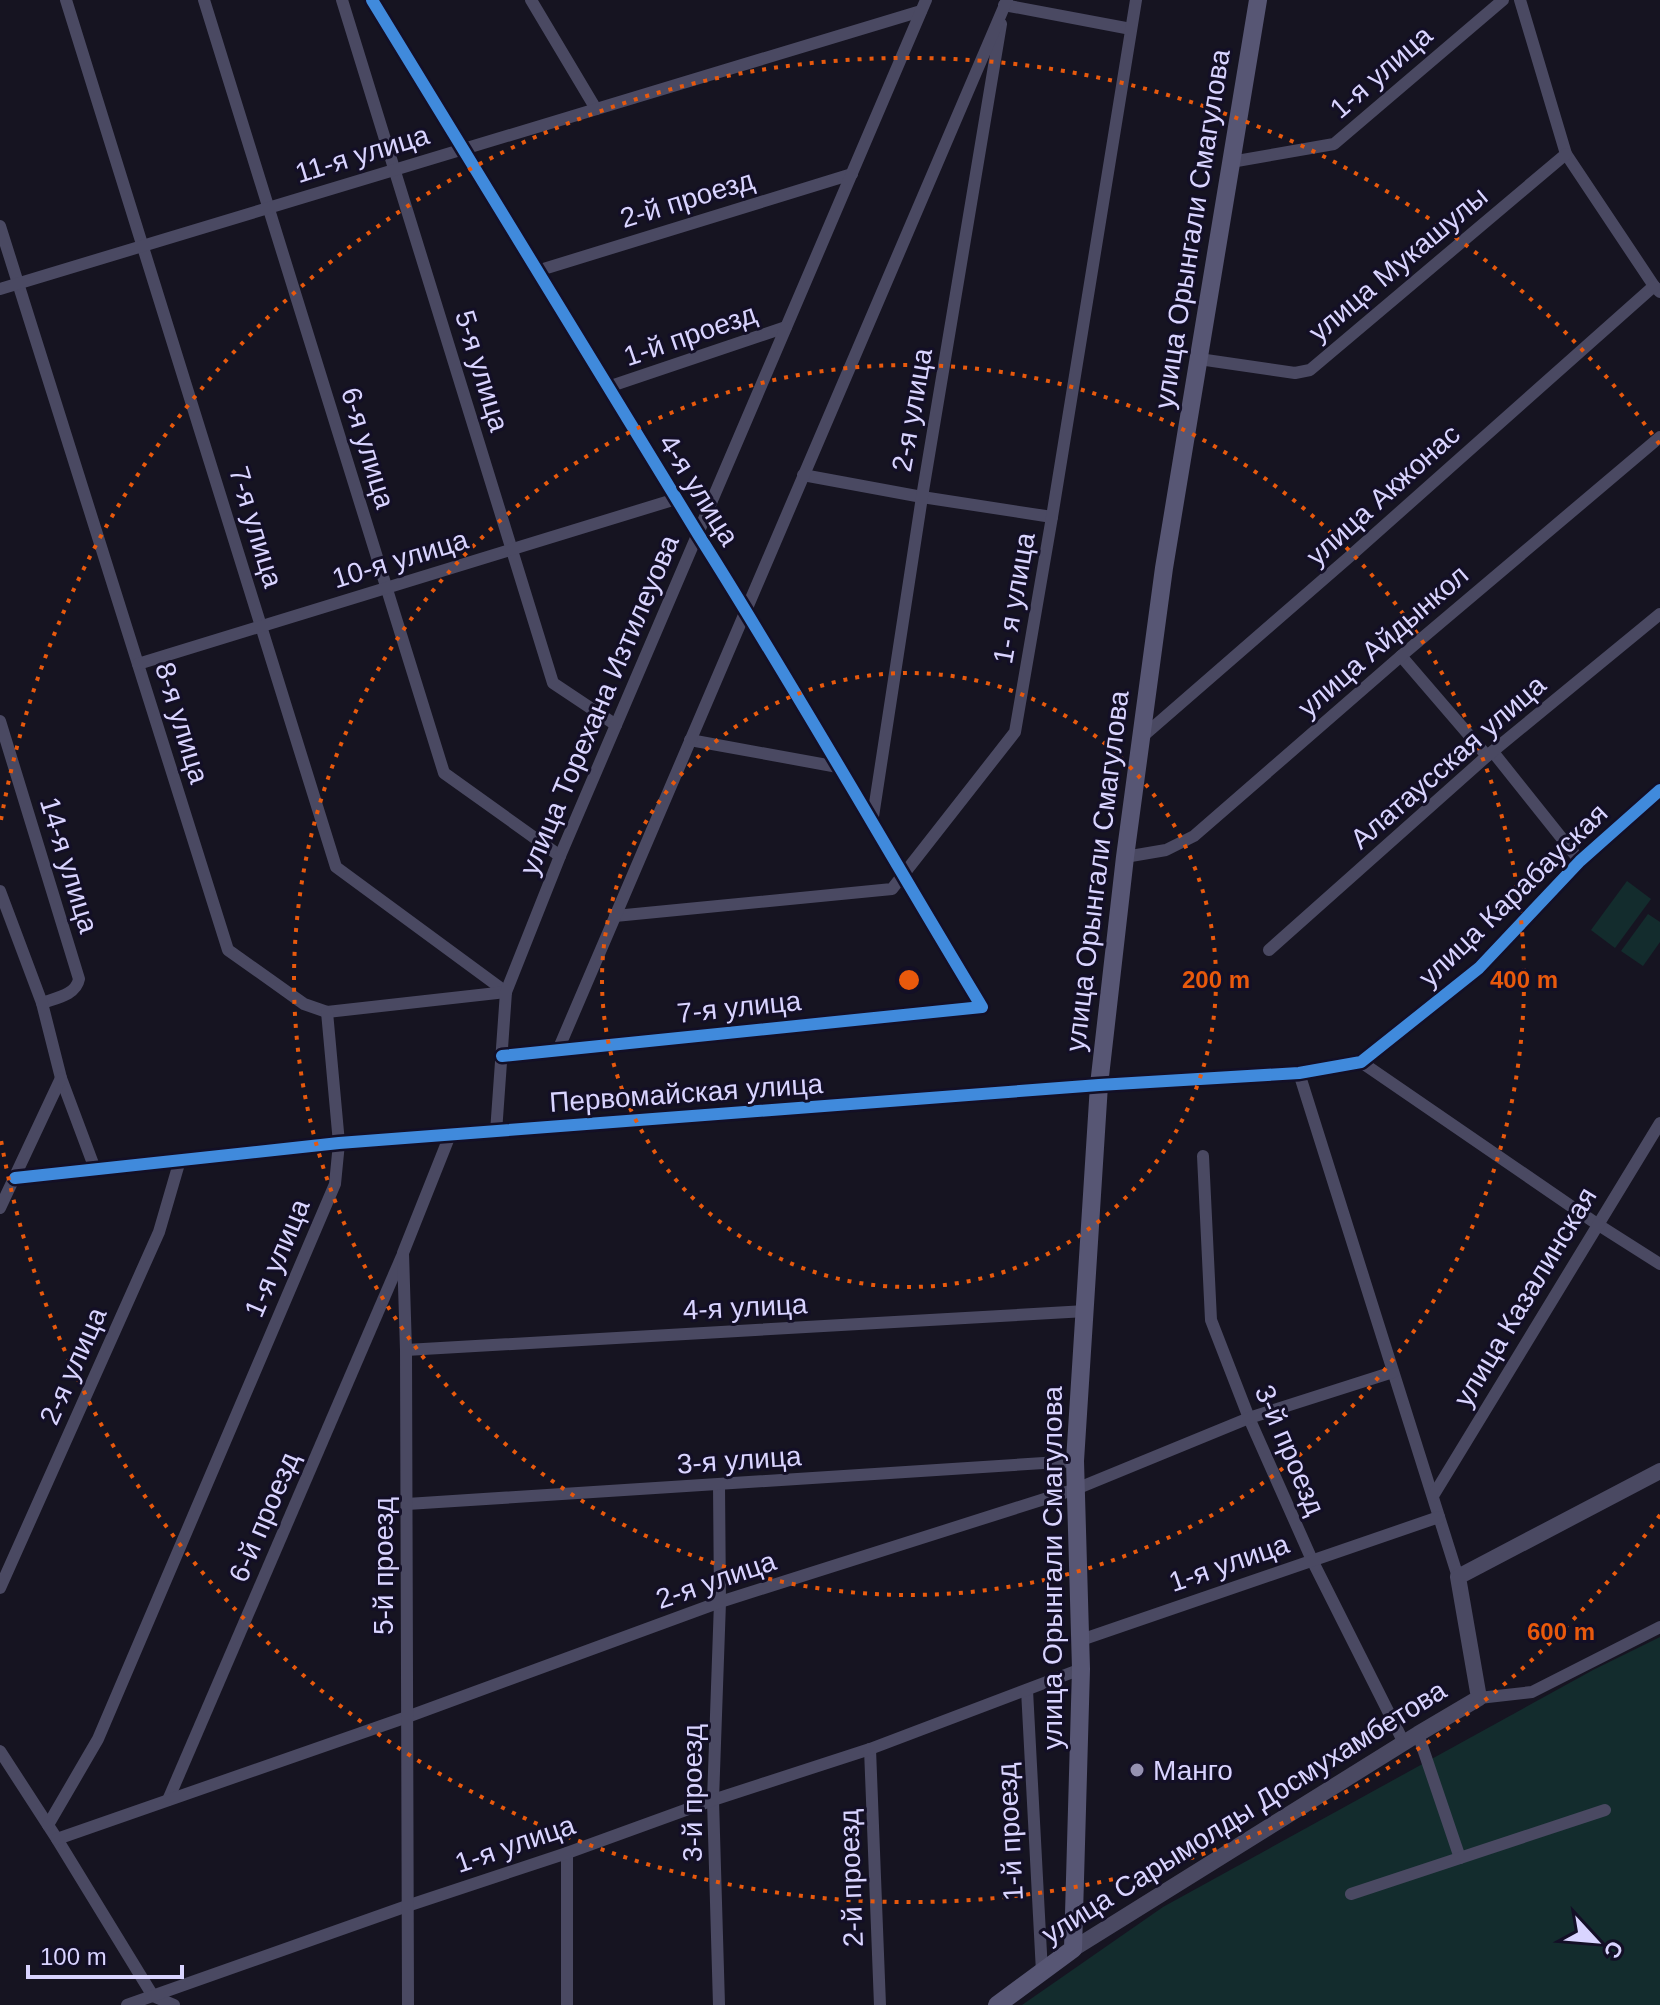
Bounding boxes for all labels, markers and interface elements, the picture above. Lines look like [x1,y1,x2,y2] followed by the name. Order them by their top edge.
[1324,19,1439,125] street label: 1-я улица
[1148,47,1236,411] street label: улица Орынгали Смагулова
[291,119,433,189] street label: 11-я улица
[616,164,758,234] street label: 2-й проезд
[1303,180,1493,348] street label: улица Мукашулы
[620,298,760,372] street label: 1-й проезд
[449,307,515,436] street label: 5-я улица
[886,345,938,474] street label: 2-я улица
[335,384,401,513] street label: 6-я улица
[1300,418,1466,572] street label: улица Акжонас
[653,429,745,551] street label: 4-я улица
[223,463,289,592] street label: 7-я улица
[328,524,472,594] street label: 10-я улица
[513,530,685,880] street label: улица Торехана Изтилеуова
[987,530,1041,666] street label: 1- я улица
[1292,559,1474,723] street label: улица Айдынкол
[149,659,215,788] street label: 8-я улица
[1344,669,1552,855] street label: Алатаусская улица
[1059,688,1135,1053] street label: улица Орынгали Смагулова
[34,793,104,937] street label: 14-я улица
[1412,797,1614,993] street label: улица Карабауская
[895,966,923,994] centre of rings
[1182,966,1250,993] text: 200 m
[1490,966,1558,993] text: 400 m
[675,985,803,1029] street label: 7-я улица
[548,1068,824,1118] street label: Первомайская улица
[1447,1182,1603,1412] street label: улица Казалинская
[238,1194,316,1322] street label: 1-я улица
[682,1288,809,1326] street label: 4-я улица
[33,1302,113,1429] street label: 2-я улица
[1249,1380,1331,1520] street label: 3-й проезд
[1037,1386,1068,1750] street label: улица Орынгали Смагулова
[676,1440,803,1480] street label: 3-я улица
[223,1447,305,1587] street label: 6-й проезд
[368,1497,399,1635] street label: 5-й проезд
[1165,1528,1293,1598] street label: 1-я улица
[652,1545,780,1615] street label: 2-я улица
[1527,1618,1595,1645] text: 600 m
[1036,1674,1452,1950] street label: улица Сарымолды Досмухамбетова
[677,1724,708,1862] street label: 3-й проезд
[1153,1755,1233,1786] place label: Манго
[1128,1761,1146,1779] marker: Манго
[991,1762,1029,1902] street label: 1-й проезд
[833,1808,869,1948] street label: 2-й проезд
[451,1809,579,1879] street label: 1-я улица
[1556,1901,1636,1981] north arrow
[28,1929,182,1979] scale bar
[1599,1937,1628,1962] text: С
[40,1943,107,1970] text: 100 m

